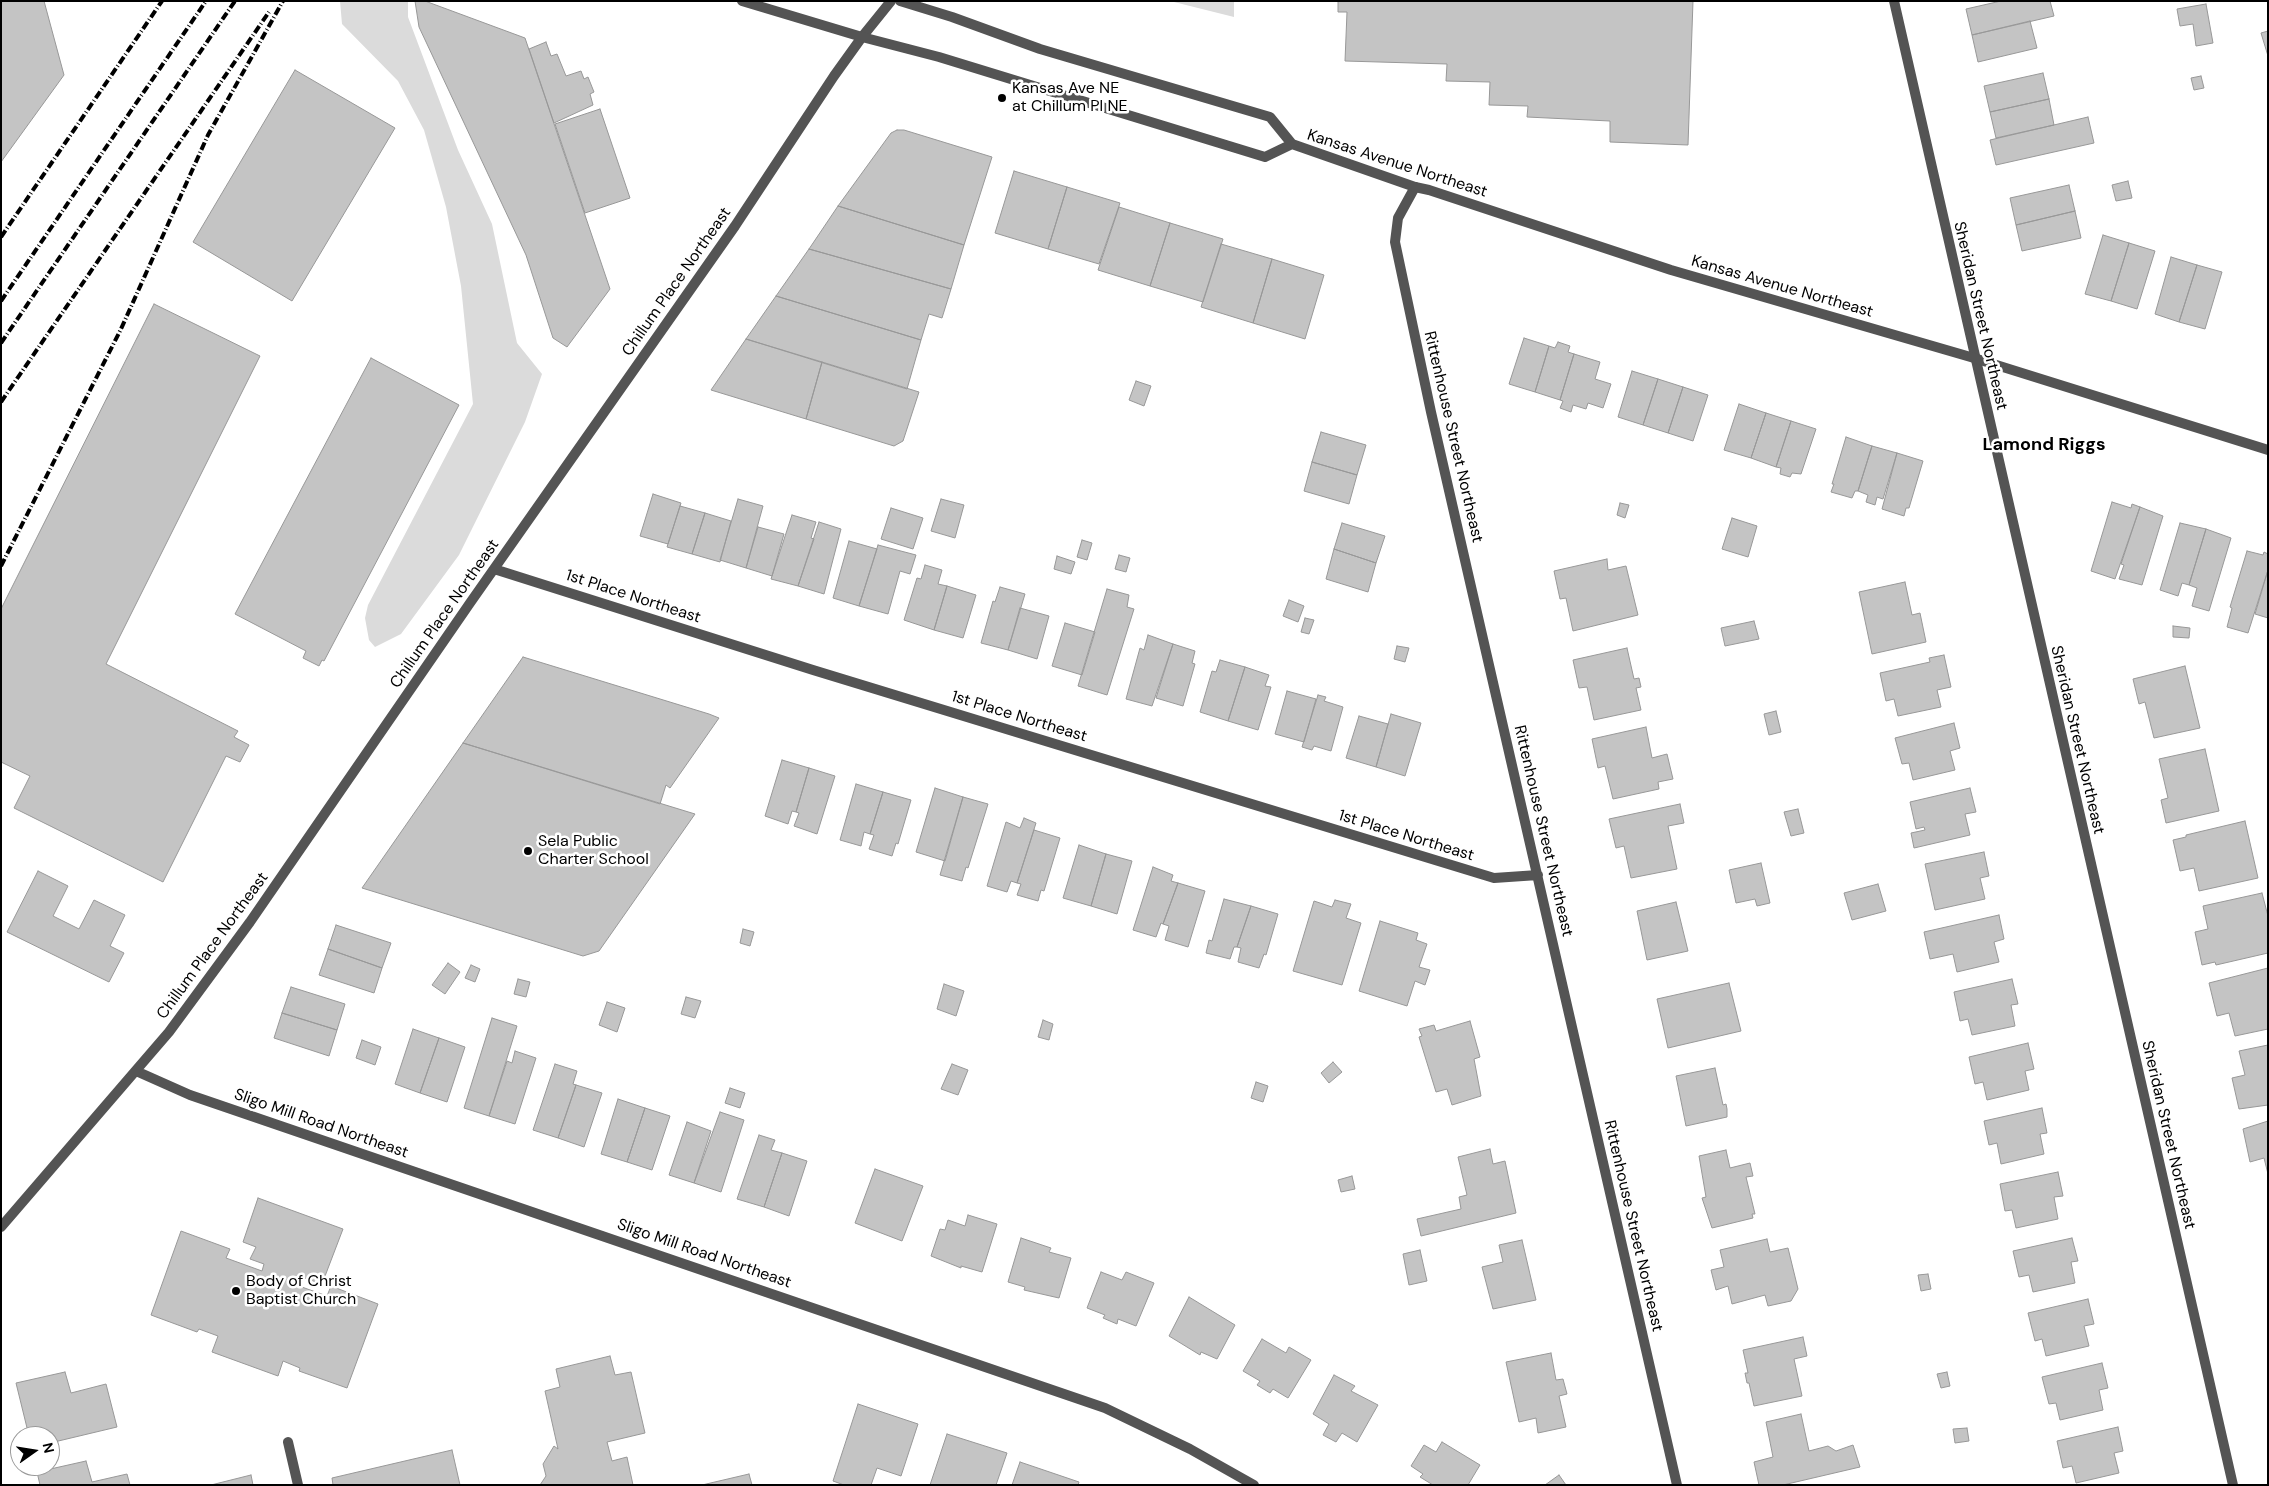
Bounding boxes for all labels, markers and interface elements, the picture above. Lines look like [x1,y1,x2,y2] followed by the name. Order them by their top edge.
[1012,79,1128,117] place label: Kansas Ave NE at Chillum Pl NE
[996,92,1008,104] marker: Kansas Ave NE at Chillum Pl NE
[1305,126,1489,202] street label: Kansas Avenue Northeast
[618,204,736,360] street label: Chillum Place Northeast
[1949,220,2011,412] street label: Sheridan Street Northeast
[1689,252,1875,322] street label: Kansas Avenue Northeast
[1419,329,1487,545] street label: Rittenhouse Street Northeast
[1983,434,2105,456] district label: Lamond Riggs
[386,536,504,692] street label: Chillum Place Northeast
[563,566,703,628] street label: 1st Place Northeast
[2046,644,2108,836] street label: Sheridan Street Northeast
[949,687,1089,747] street label: 1st Place Northeast
[1509,723,1577,939] street label: Rittenhouse Street Northeast
[1336,806,1476,866] street label: 1st Place Northeast
[538,832,649,870] place label: Sela Public Charter School
[522,845,534,857] marker: Sela Public Charter School
[153,869,273,1023] street label: Chillum Place Northeast
[2137,1039,2199,1231] street label: Sheridan Street Northeast
[231,1085,411,1163] street label: Sligo Mill Road Northeast
[1599,1118,1667,1334] street label: Rittenhouse Street Northeast
[614,1215,794,1293] street label: Sligo Mill Road Northeast
[246,1272,356,1310] place label: Body of Christ Baptist Church
[230,1285,242,1297] marker: Body of Christ Baptist Church
[10,1426,60,1476] north arrow
[39,1441,59,1455] text: N

